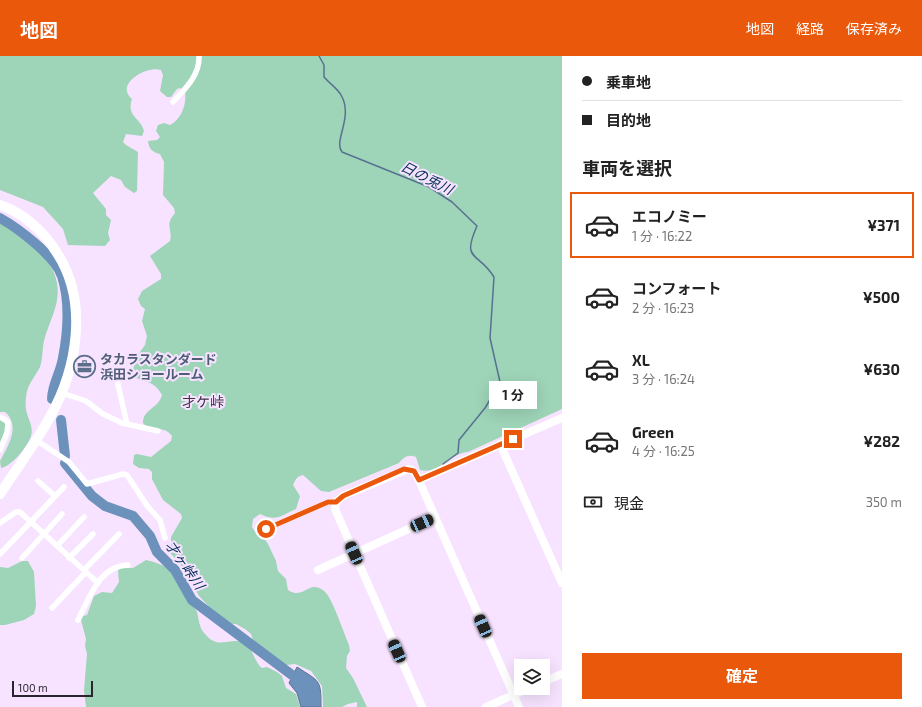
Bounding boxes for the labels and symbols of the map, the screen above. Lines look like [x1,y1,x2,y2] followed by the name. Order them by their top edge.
[398,157,458,199] water label: 日の兎川
[100,351,217,382] place label: タカラスタンダード 浜田ショールーム
[72,353,98,379] office icon: タカラスタンダード 浜田ショールーム
[489,381,537,409] callout: 1 分
[182,393,224,410] district label: 才ケ峠
[504,430,522,448] route end
[409,513,435,533] car
[257,520,275,538] route start
[162,537,210,594] water label: 才ヶ峠川
[344,540,364,566] car
[473,613,493,639] car
[387,638,407,664] car
[12,679,93,698] scale bar

